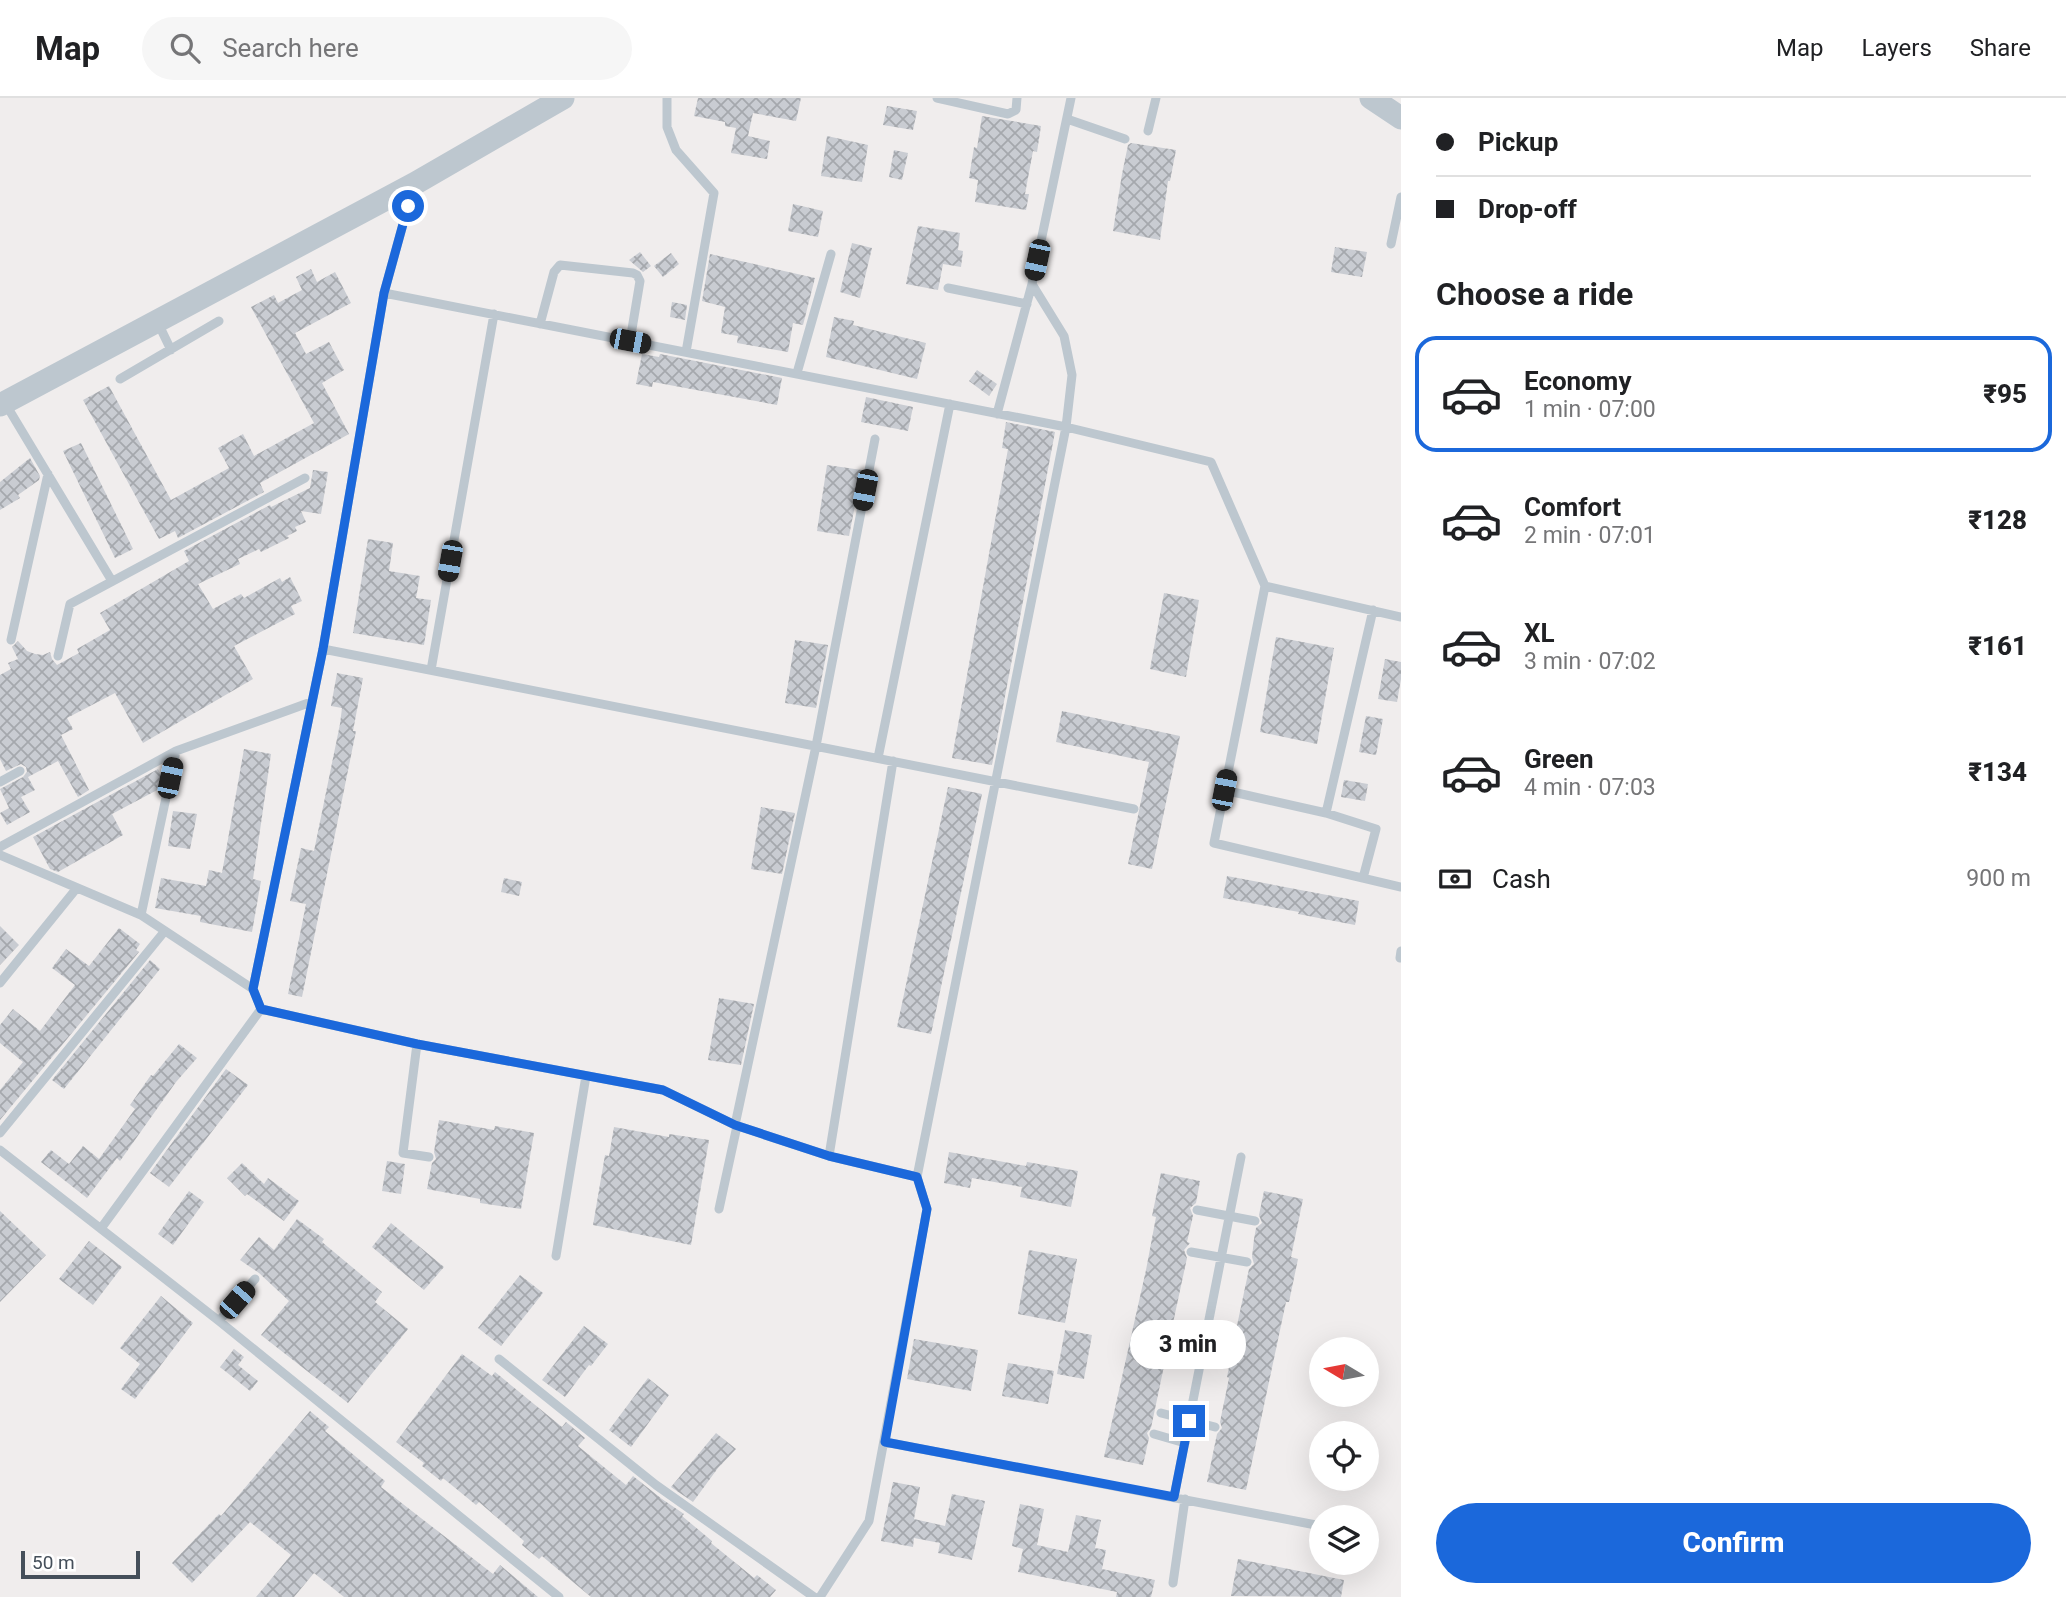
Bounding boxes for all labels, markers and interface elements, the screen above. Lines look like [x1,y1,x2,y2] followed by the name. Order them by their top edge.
[142,17,632,80] search box
[35,29,100,68] text: Map
[166,29,204,67] icon: search
[222,33,359,63] text: Search here
[1776,34,1824,62] text: Map
[1862,34,1932,62] text: Layers
[1970,34,2031,62] text: Share
[1478,127,1558,157] text: Pickup
[392,190,424,222] route start
[1478,194,1577,224] text: Drop-off
[1023,237,1052,283] car
[1436,275,1633,313] text: Choose a ride
[608,327,653,355] car
[1440,363,1503,426] icon: car
[1524,366,1631,396] text: Economy
[1983,379,2027,409] text: ₹95
[1524,396,1656,423] text: 1 min · 07:00
[851,467,880,513] car
[1440,489,1503,552] icon: car
[1524,492,1621,522] text: Comfort
[1968,505,2027,535] text: ₹128
[1524,522,1656,549] text: 2 min · 07:01
[437,538,464,584] car
[1440,615,1503,678] icon: car
[1524,618,1555,648] text: XL
[1968,631,2027,661] text: ₹161
[1524,648,1656,675] text: 3 min · 07:02
[1440,741,1503,804] icon: car
[1524,744,1594,774] text: Green
[156,755,185,801] car
[1968,757,2027,787] text: ₹134
[1210,767,1239,813] car
[1524,774,1656,801] text: 4 min · 07:03
[1436,860,1474,898] icon: cash
[1492,864,1551,894] text: Cash
[1966,865,2031,892] text: 900 m
[216,1277,259,1323] car
[1131,1320,1247,1368] callout: 3 min
[1159,1331,1217,1358] text: 3 min
[1309,1337,1379,1407] north arrow
[1309,1337,1379,1575] map controls
[1173,1405,1205,1437] route end
[1309,1421,1379,1491] button: locate
[1436,1503,2031,1583] button: Confirm
[1309,1505,1379,1575] button: layers
[21,1548,140,1580] scale bar
[32,1551,75,1574] text: 50 m

